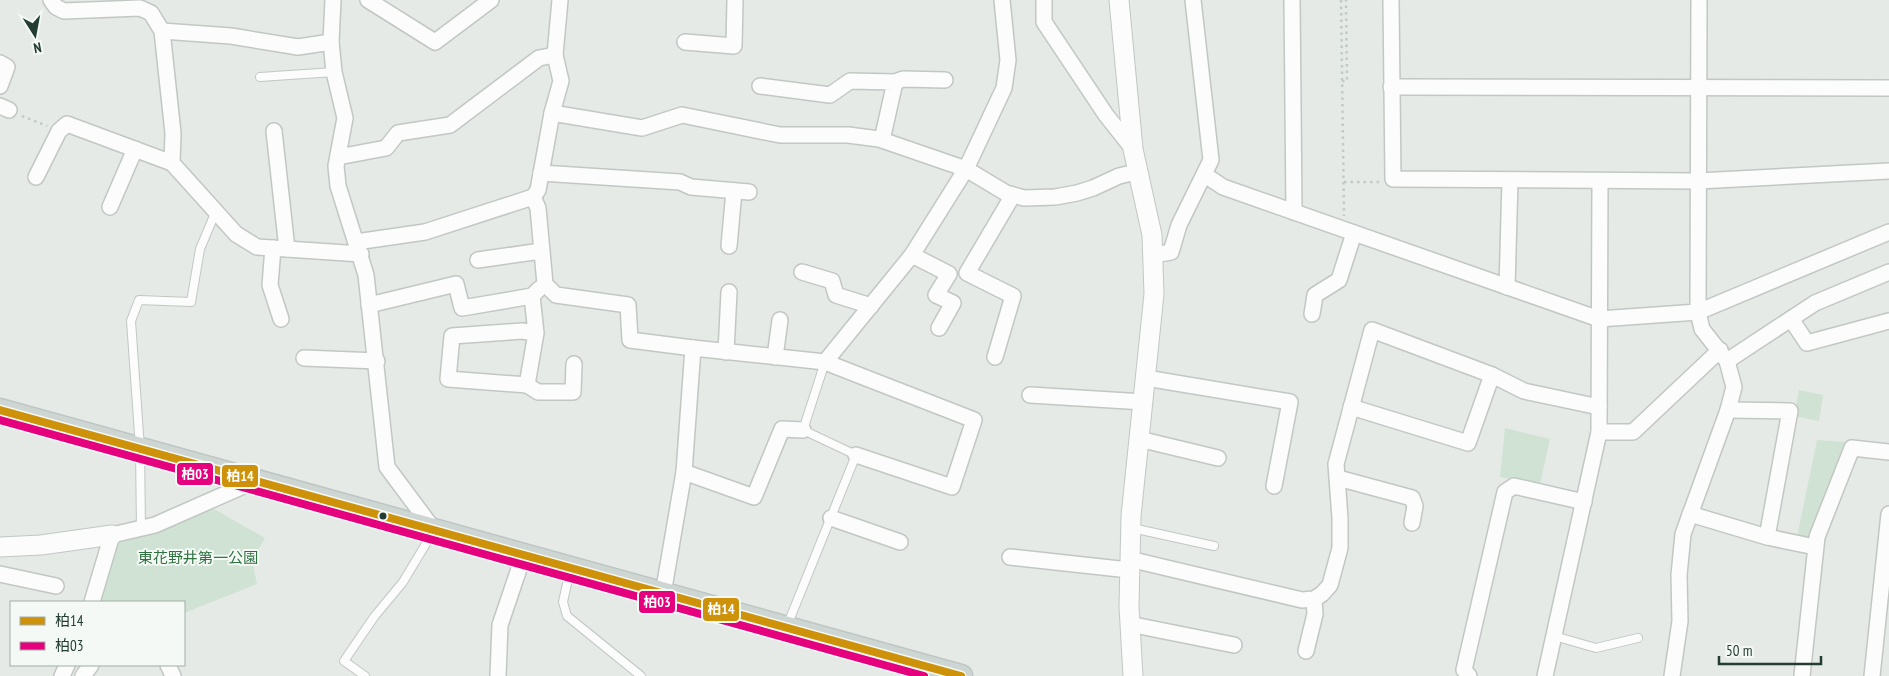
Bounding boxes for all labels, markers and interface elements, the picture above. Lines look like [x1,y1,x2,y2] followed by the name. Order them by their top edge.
[10,10,60,60] north arrow
[32,38,43,57] text: N
[176,462,214,486] line badge: 柏03
[221,464,259,488] line badge: 柏14
[181,465,209,483] text: 柏03
[226,467,254,485] text: 柏14
[378,511,388,521] unlabelled marker
[138,548,258,567] park label: 東花野井第一公園
[638,590,676,614] line badge: 柏03
[643,593,671,611] text: 柏03
[702,597,740,622] line badge: 柏14
[707,600,735,618] text: 柏14
[10,601,185,666] legend
[55,611,84,630] text: 柏14
[1719,634,1822,666] scale bar
[55,636,84,655] text: 柏03
[1726,641,1752,660] text: 50 m

